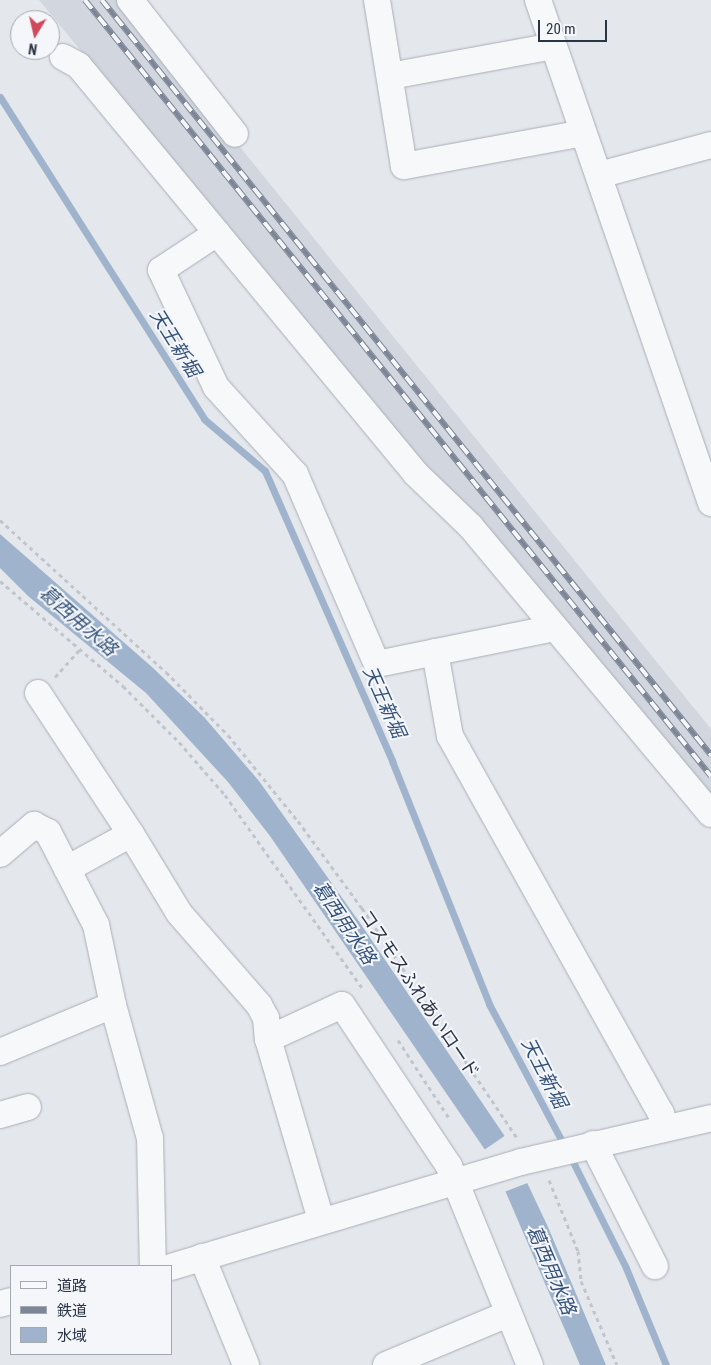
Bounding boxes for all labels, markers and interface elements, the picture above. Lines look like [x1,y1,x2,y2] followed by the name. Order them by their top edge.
[10,10,60,60] north arrow
[541,10,610,42] scale bar
[546,20,576,38] text: 20 m
[27,40,38,57] text: N
[145,305,205,381] water label: 天王新堀
[35,581,121,661] water label: 葛西用水路
[358,663,410,741] water label: 天王新堀
[308,877,380,969] water label: 葛西用水路
[355,906,483,1082] street label: コスモスふれあいロード
[517,1034,571,1112] water label: 天王新堀
[522,1222,580,1318] water label: 葛西用水路
[10,1265,172,1355] legend
[57,1277,87,1295] text: 道路
[57,1302,87,1320] text: 鉄道
[57,1327,87,1345] text: 水域

